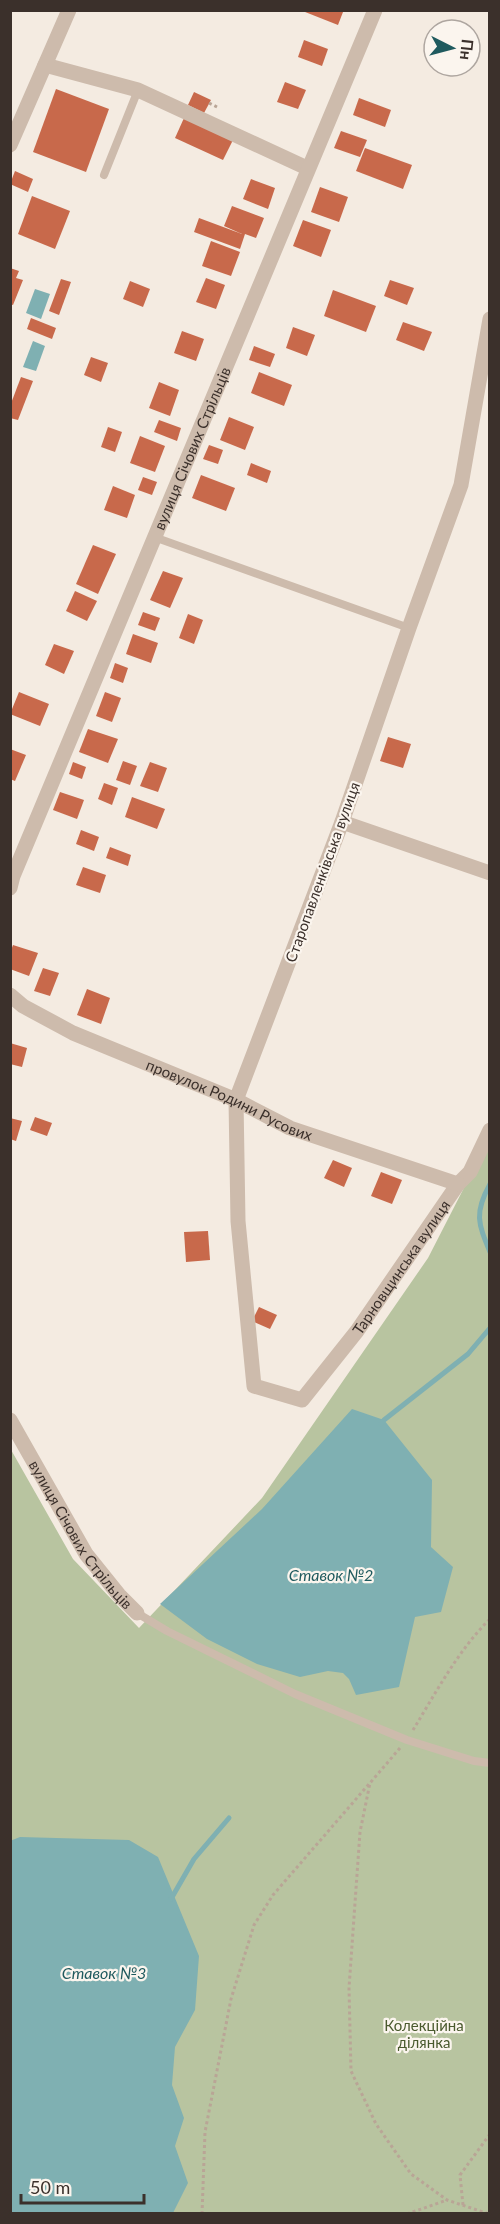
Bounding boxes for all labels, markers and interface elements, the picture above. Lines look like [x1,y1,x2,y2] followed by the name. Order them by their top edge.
[422,18,482,78] north arrow
[457,38,478,61] text: Пн
[150,364,234,532] street label: вулиця Січових Стрільців
[281,779,363,965] street label: Старопавленківська вулиця
[144,1055,315,1144] street label: провулок Родини Русових
[348,1196,453,1338] street label: Тарновщинська вулиця
[26,1457,136,1612] street label: вулиця Січових Стрільців
[289,1565,373,1584] water label: Ставок №2
[62,1963,146,1982] water label: Ставок №3
[384,2016,464,2051] park label: Колекційна ділянка
[21,2167,144,2205] scale bar
[30,2176,70,2198] text: 50 m

